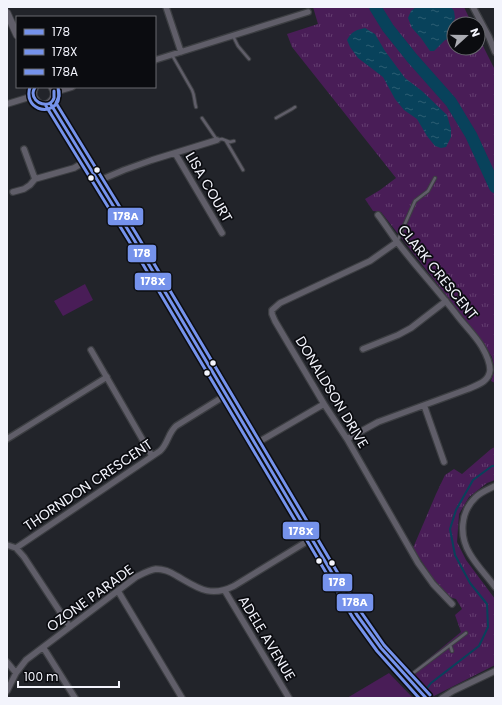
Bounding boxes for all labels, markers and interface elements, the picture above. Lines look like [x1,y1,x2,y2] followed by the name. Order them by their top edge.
[16,16,156,88] legend
[446,16,486,56] north arrow
[52,23,70,40] text: 178
[466,26,484,39] text: N
[52,43,77,60] text: 178X
[52,63,78,80] text: 178A
[181,148,237,226] street label: LISA COURT
[92,165,102,175] unlabelled marker
[86,173,96,183] unlabelled marker
[107,207,144,226] line badge: 178A
[113,208,139,224] text: 178A
[393,220,483,324] street label: CLARK CRESCENT
[127,244,157,263] line badge: 178
[133,245,151,261] text: 178
[134,272,172,291] line badge: 178X
[140,273,166,289] text: 178X
[291,332,373,452] street label: DONALDSON DRIVE
[208,358,218,368] unlabelled marker
[202,368,212,378] unlabelled marker
[20,434,157,536] street label: THORNDON CRESCENT
[282,521,320,540] line badge: 178X
[288,523,314,539] text: 178X
[314,556,324,566] unlabelled marker
[327,558,337,568] unlabelled marker
[42,560,138,636] street label: OZONE PARADE
[322,573,353,592] line badge: 178
[328,574,346,590] text: 178
[234,592,300,684] street label: ADELE AVENUE
[336,593,374,612] line badge: 178A
[342,594,368,610] text: 178A
[18,663,119,689] scale bar
[24,668,58,685] text: 100 m

